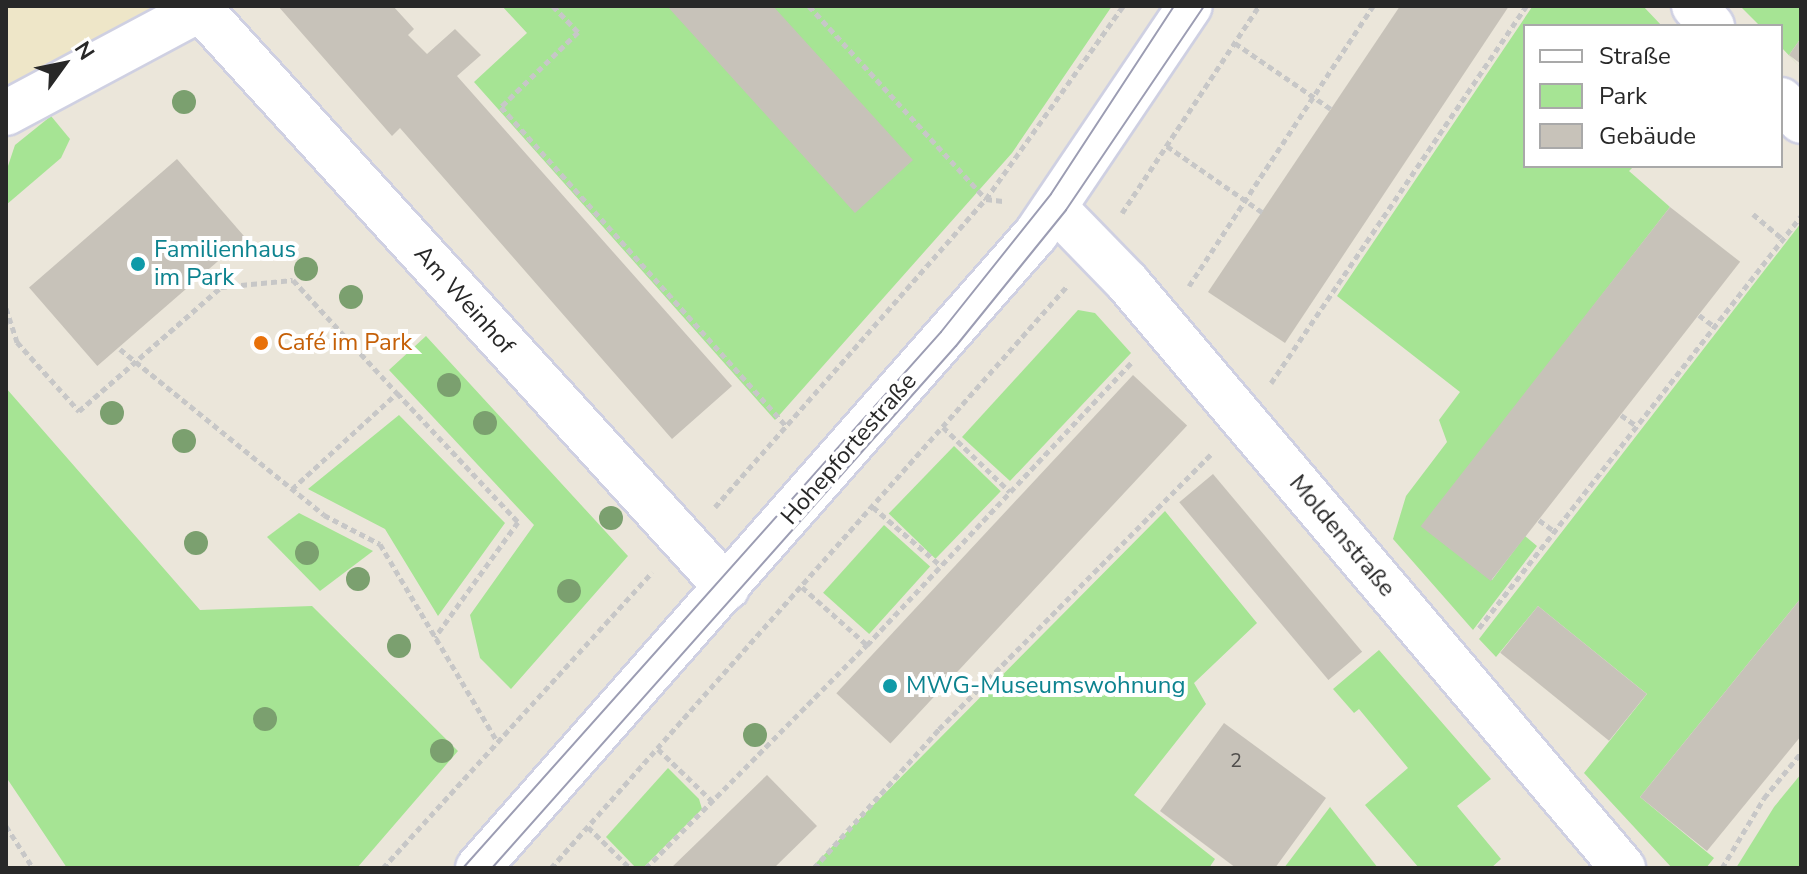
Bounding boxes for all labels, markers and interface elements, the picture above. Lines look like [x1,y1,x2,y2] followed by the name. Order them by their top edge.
[24,24,104,104] north arrow
[1523,24,1783,168] legend
[67,36,101,66] text: N
[1599,40,1671,72] text: Straße
[1599,80,1647,112] text: Park
[1599,120,1696,152] text: Gebäude
[154,236,296,292] place label: Familienhaus im Park
[408,240,520,360] street label: Am Weinhof
[129,255,147,273] marker: Familienhaus im Park
[277,329,412,357] place label: Café im Park
[252,334,270,352] marker: Café im Park
[775,367,923,531] street label: Hohepfortestraße
[1283,469,1401,603] street label: Moldenstraße
[906,672,1186,700] place label: MWG-Museumswohnung
[881,677,899,695] marker: MWG-Museumswohnung
[1230,748,1242,772] house number: 2

